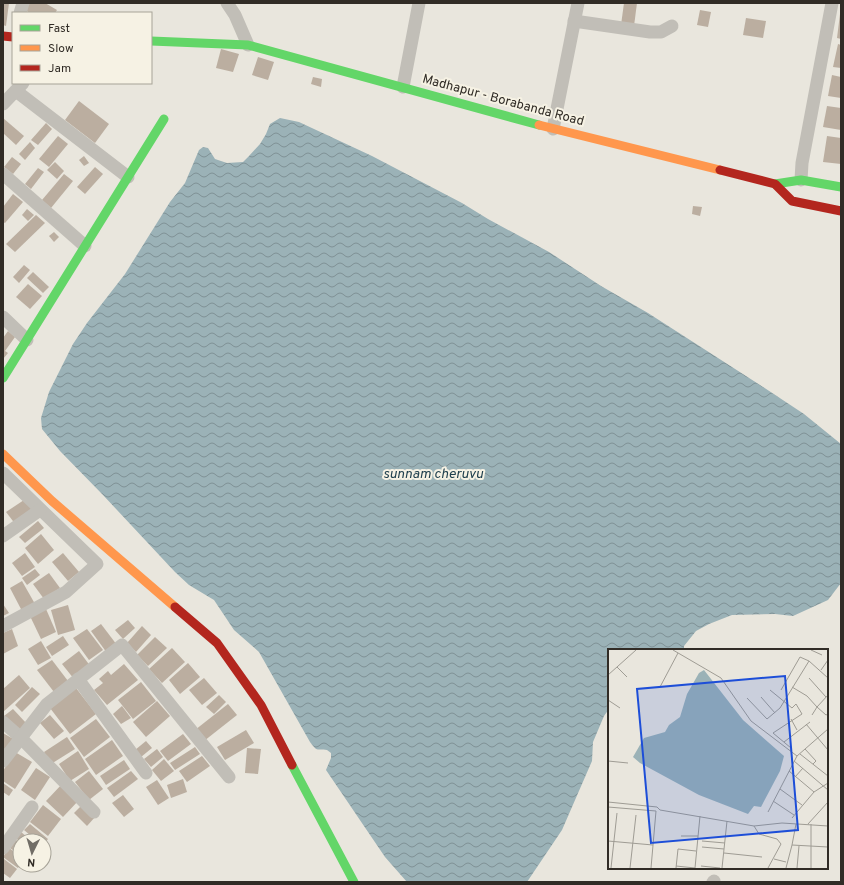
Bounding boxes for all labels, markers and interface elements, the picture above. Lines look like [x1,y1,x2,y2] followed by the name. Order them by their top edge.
[12,12,152,84] legend
[48,21,70,37] text: Fast
[48,41,74,57] text: Slow
[48,61,71,77] text: Jam
[420,72,586,130] street label: Madhapur - Borabanda Road
[383,466,483,483] water label: sunnam cheruvu
[608,649,828,869] inset map
[12,833,52,873] north arrow
[27,855,36,869] text: N

